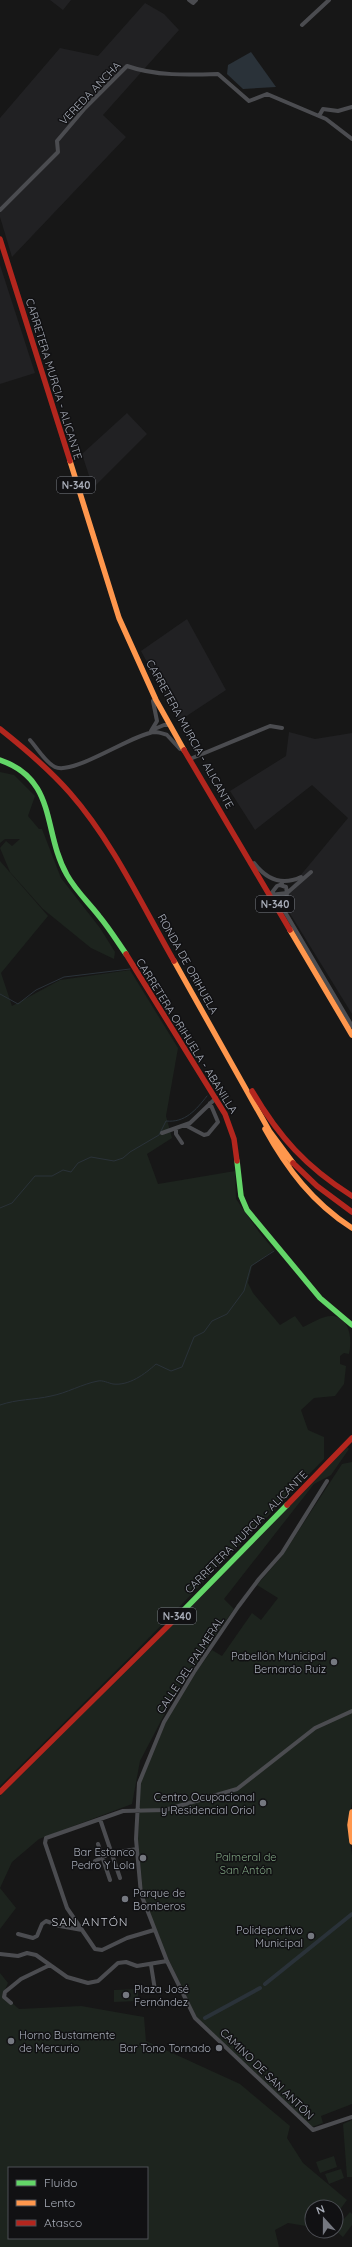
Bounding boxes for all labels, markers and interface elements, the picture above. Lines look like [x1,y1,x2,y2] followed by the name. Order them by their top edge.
[56,58,124,128] street label: VEREDA ANCHA
[23,297,85,461] street label: CARRETERA MURCIA - ALICANTE
[57,477,95,493] road number: N-340
[143,657,237,811] street label: CARRETERA MURCIA - ALICANTE
[256,896,294,912] road number: N-340
[155,911,221,1017] street label: RONDA DE ORIHUELA
[133,956,241,1116] street label: CARRETERA ORIHUELA - ABANILLA
[182,1468,310,1596] street label: CARRETERA MURCIA - ALICANTE
[158,1608,196,1624] road number: N-340
[153,1614,227,1716] street label: CALLE DEL PALMERAL
[231,1649,326,1676] place label: Pabellón Municipal Bernardo Ruiz
[329,1657,339,1667] marker: Pabellón Municipal Bernardo Ruiz
[154,1790,255,1817] place label: Centro Ocupacional y Residencial Oriol
[258,1798,268,1808] marker: Centro Ocupacional y Residencial Oriol
[71,1845,135,1872] place label: Bar Estanco Pedro Y Lola
[215,1850,277,1877] park label: Palmeral de San Antón
[138,1853,148,1863] marker: Bar Estanco Pedro Y Lola
[133,1886,186,1913] place label: Parque de Bomberos
[120,1894,130,1904] marker: Parque de Bomberos
[51,1914,129,1929] district label: SAN ANTÓN
[236,1923,303,1950] place label: Polideportivo Municipal
[306,1931,316,1941] marker: Polideportivo Municipal
[134,1982,189,2009] place label: Plaza José Fernández
[121,1990,131,2000] marker: Plaza José Fernández
[217,2025,317,2123] street label: CAMINO DE SAN ANTÓN
[19,2028,115,2055] place label: Horno Bustamente de Mercurio
[6,2036,16,2046] marker: Horno Bustamente de Mercurio
[119,2041,211,2055] place label: Bar Tono Tornado
[214,2043,224,2053] marker: Bar Tono Tornado
[8,2167,148,2239] legend
[44,2175,77,2190] text: Fluido
[44,2195,75,2210] text: Lento
[304,2199,344,2239] north arrow
[314,2202,327,2218] text: N
[44,2215,82,2230] text: Atasco

